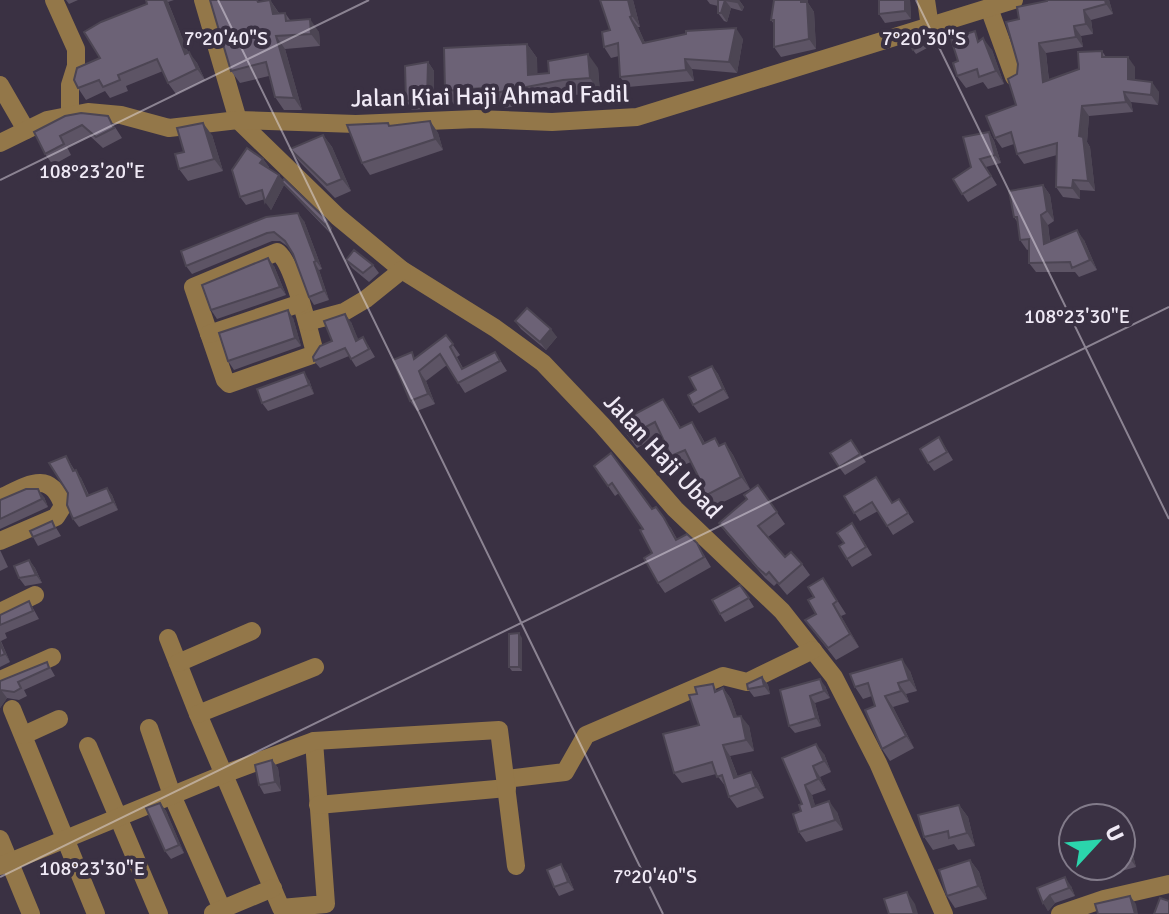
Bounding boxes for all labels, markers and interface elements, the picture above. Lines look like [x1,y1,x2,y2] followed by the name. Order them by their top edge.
[184,26,268,51] text: 7°20'40"S
[882,26,966,51] text: 7°20'30"S
[351,79,629,113] street label: Jalan Kiai Haji Ahmad Fadil
[39,159,145,184] text: 108°23'20"E
[1024,304,1130,329] text: 108°23'30"E
[597,387,729,525] street label: Jalan Haji Ubad
[1057,802,1137,882] north arrow
[1099,821,1130,846] text: U
[39,856,145,881] text: 108°23'30"E
[613,864,697,889] text: 7°20'40"S

